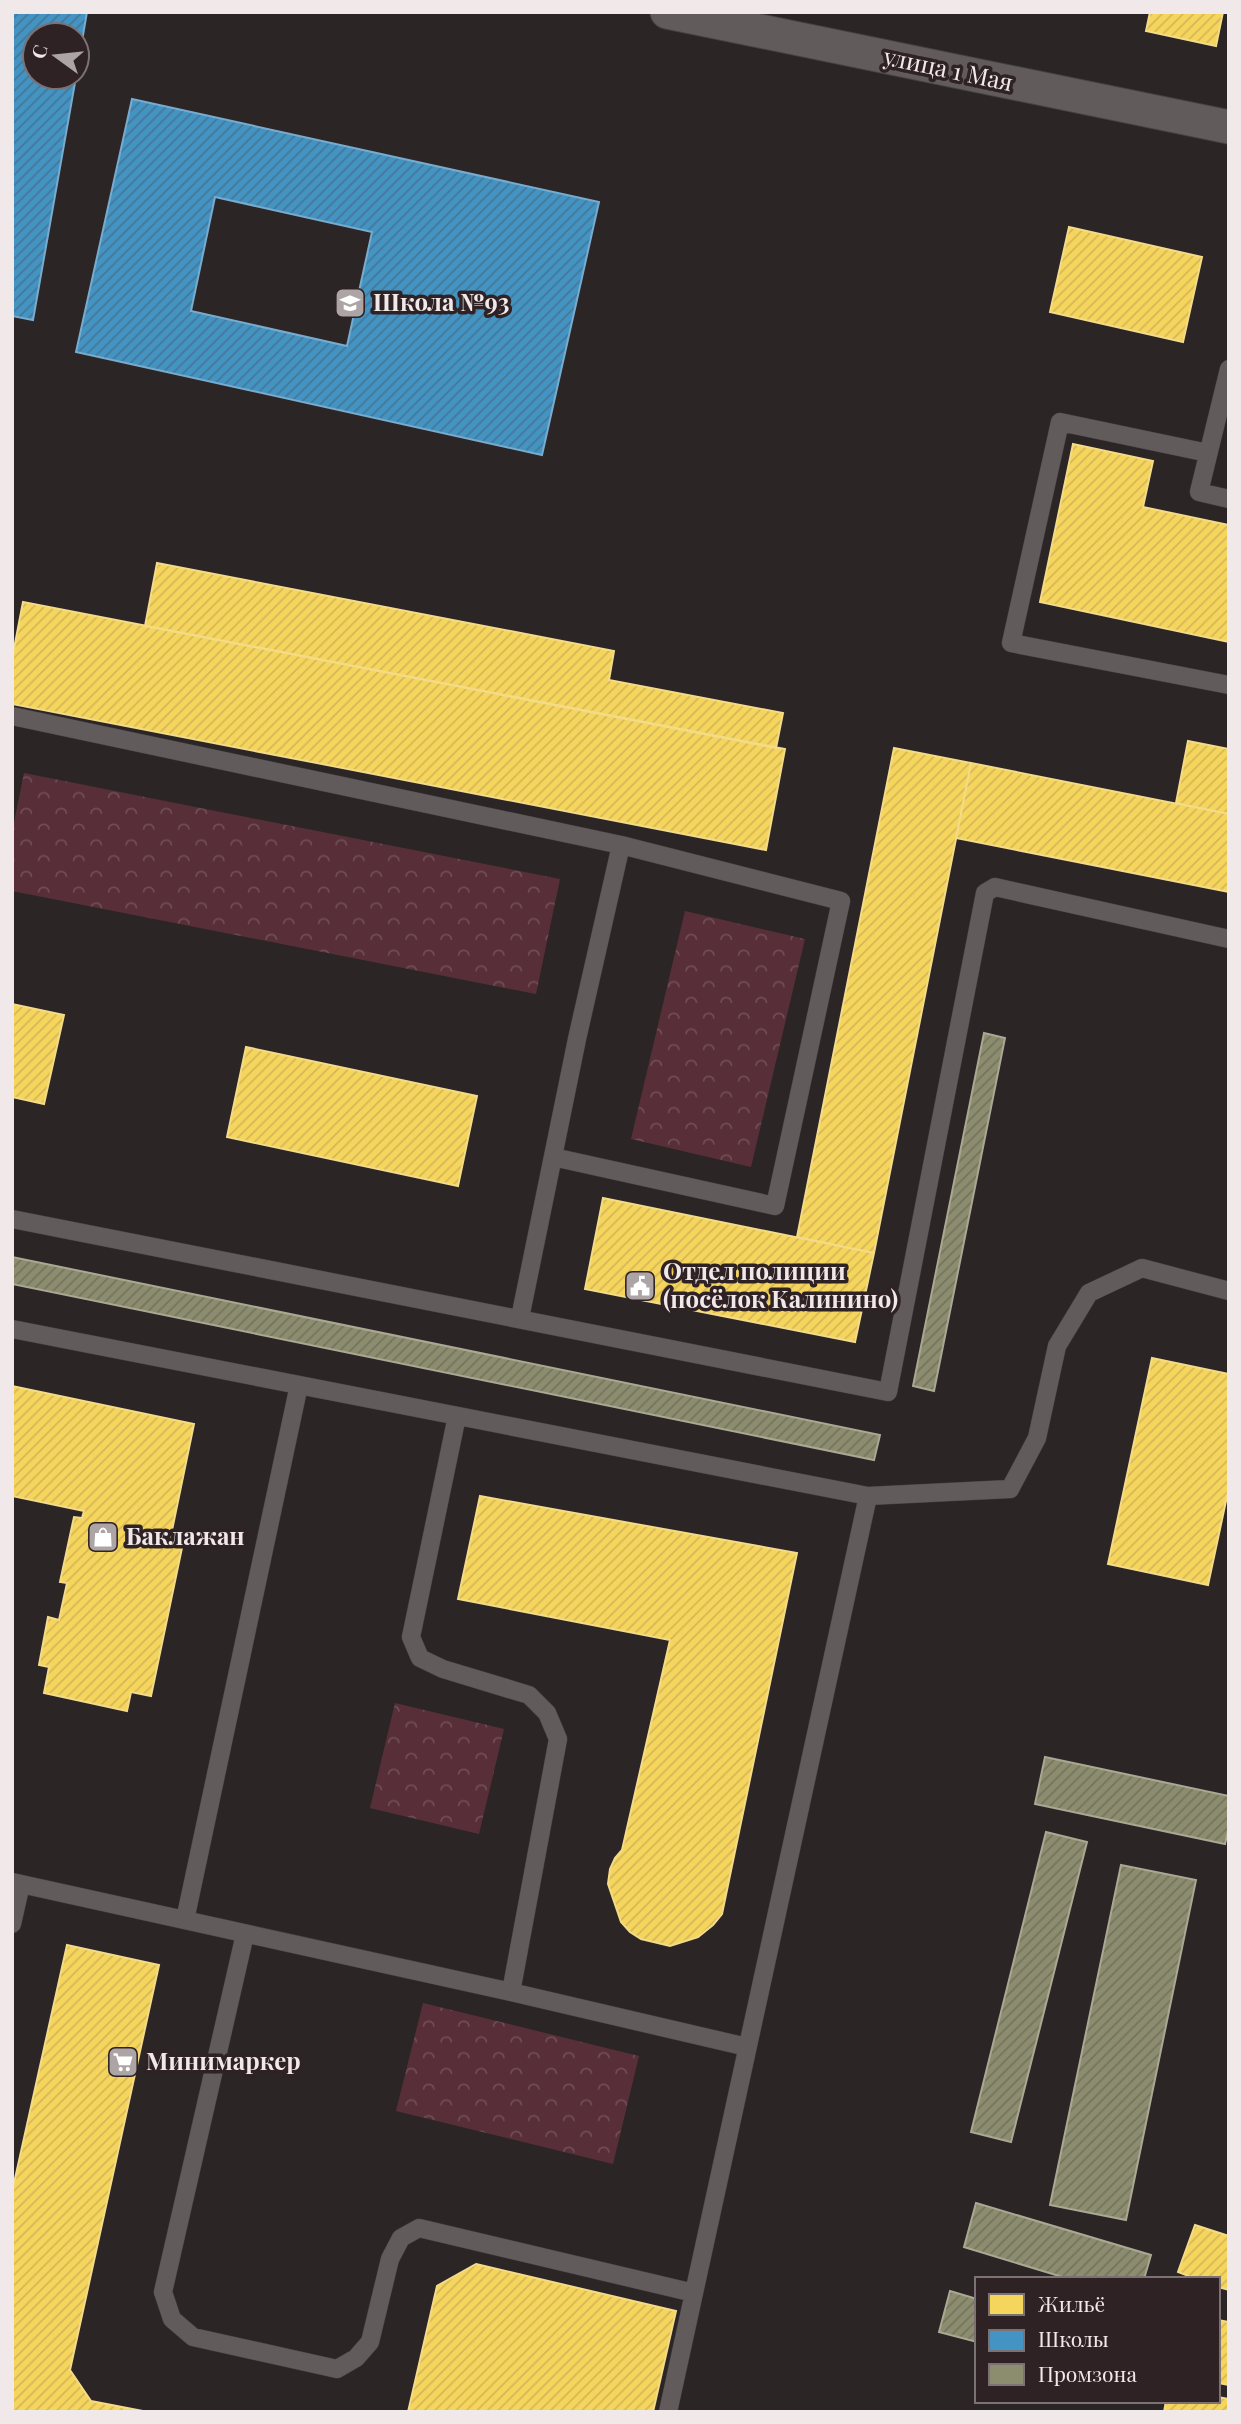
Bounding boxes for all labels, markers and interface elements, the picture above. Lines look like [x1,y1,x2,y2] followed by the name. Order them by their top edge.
[21,21,91,91] north arrow
[880,39,1016,97] street label: улица 1 Мая
[24,42,53,61] text: С
[373,285,510,317] place label: Школа №93
[333,286,367,320] school or university icon: Школа №93
[663,1254,898,1314] place label: Отдел полиции (посёлок Калинино)
[623,1269,657,1303] public building icon: Отдел полиции (посёлок Калинино)
[126,1519,245,1551] place label: Баклажан
[86,1520,120,1554] shop icon: Баклажан
[146,2044,301,2076] place label: Минимаркер
[106,2045,140,2079] supermarket icon: Минимаркер
[975,2277,1220,2403] legend
[1038,2289,1105,2317] text: Жильё
[1038,2324,1109,2352] text: Школы
[1038,2359,1137,2387] text: Промзона

